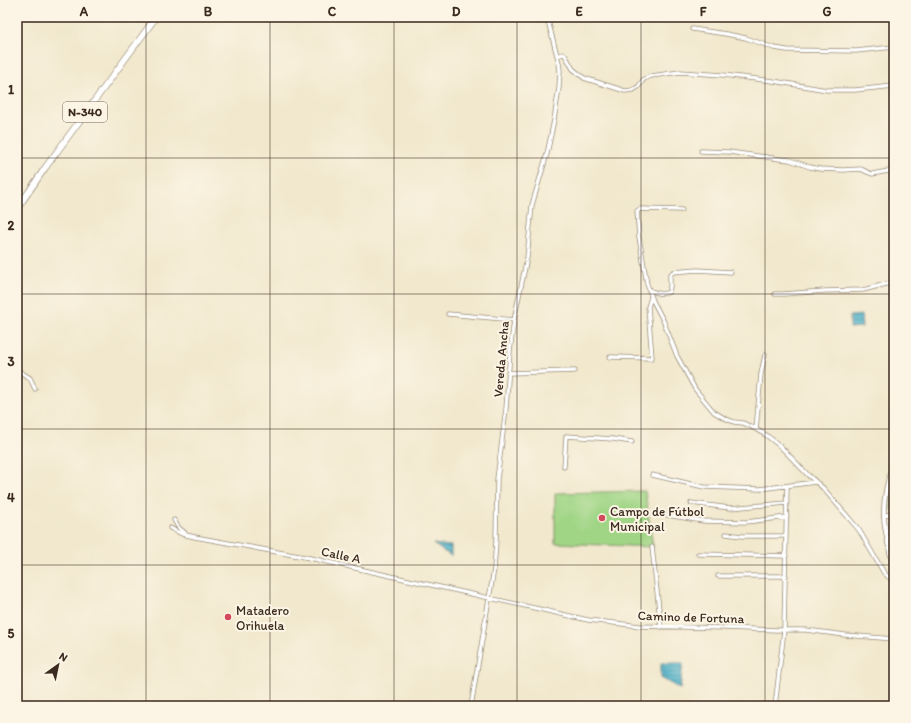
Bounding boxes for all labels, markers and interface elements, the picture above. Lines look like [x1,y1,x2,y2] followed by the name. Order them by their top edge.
[79,4,89,19] text: A
[204,4,213,19] text: B
[328,4,337,19] text: C
[452,4,461,19] text: D
[575,4,583,19] text: E
[700,4,707,19] text: F
[823,4,832,19] text: G
[8,82,14,97] text: 1
[63,102,107,122] road number: N-340
[8,218,15,233] text: 2
[490,320,512,398] street label: Vereda Ancha
[7,354,15,369] text: 3
[7,490,15,505] text: 4
[610,504,704,534] place label: Campo de Fútbol Municipal
[597,513,607,523] marker: Campo de Fútbol Municipal
[320,544,363,567] street label: Calle A
[236,603,290,633] place label: Matadero Orihuela
[637,608,745,626] street label: Camino de Fortuna
[223,612,233,622] marker: Matadero Orihuela
[8,626,15,641] text: 5
[38,645,78,685] north arrow
[57,650,70,665] text: N

